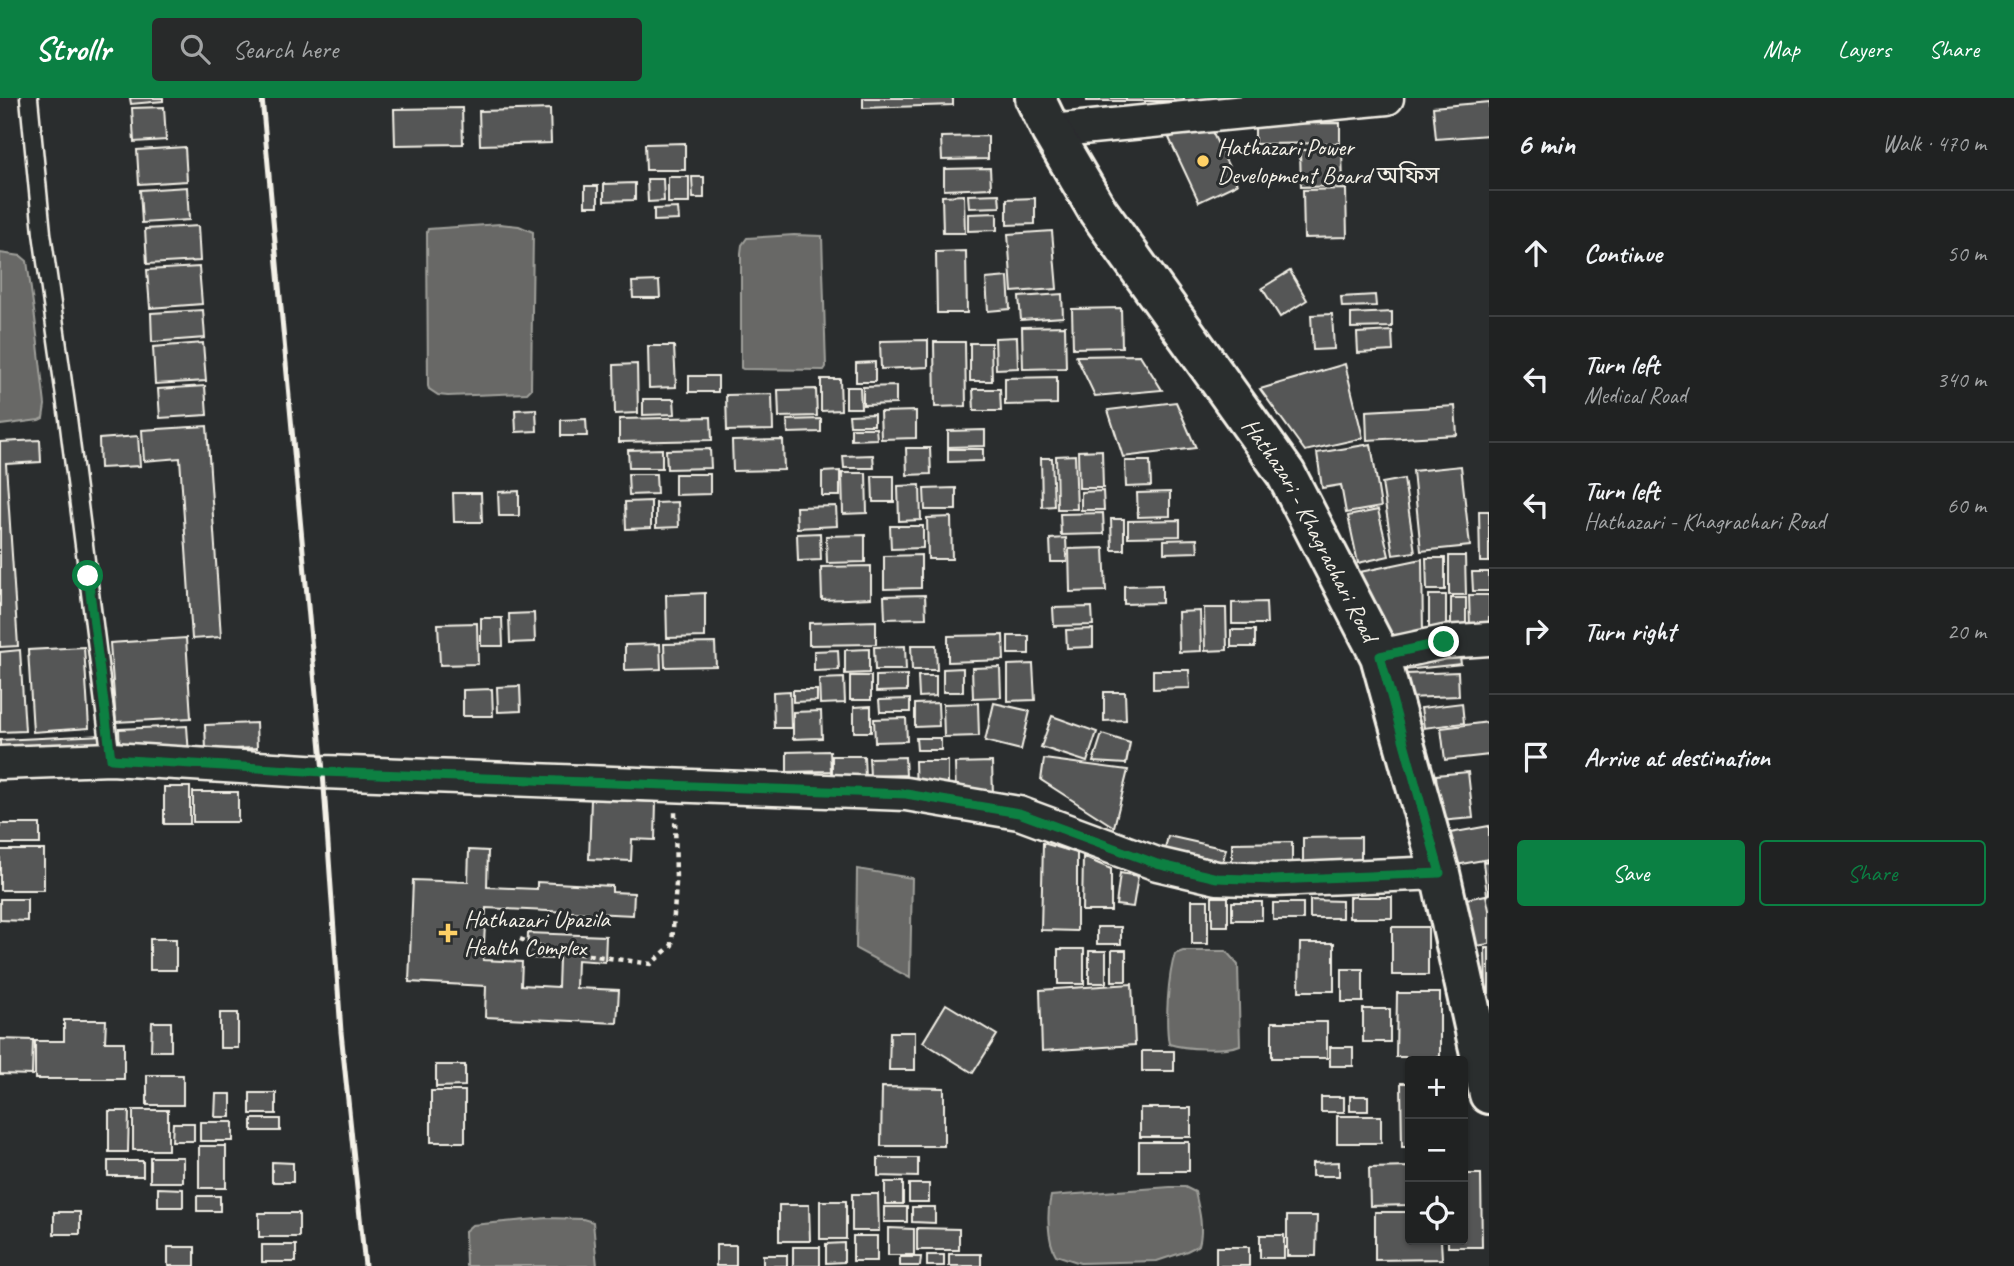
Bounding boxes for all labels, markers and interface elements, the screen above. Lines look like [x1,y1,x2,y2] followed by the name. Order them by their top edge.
[152,18,642,81] search box
[35,28,110,70] text: Strollr
[176,30,214,68] icon: search
[232,33,338,66] text: Search here
[1763,34,1800,64] text: Map
[1838,34,1891,64] text: Layers
[1929,34,1979,64] text: Share
[1517,125,1575,163] text: 6 min
[1882,129,1986,158] text: Walk · 470 m
[1217,132,1441,190] place label: Hathazari Power Development Board অফিস
[1195,153,1211,169] marker: Hathazari Power Development Board অফিস
[1517,234,1555,272] icon: ahead
[1584,237,1662,270] text: Continue
[1947,239,1986,268] text: 50 m
[1584,348,1659,381] text: Turn left
[1517,360,1555,398] icon: left
[1937,365,1986,394] text: 340 m
[1584,381,1687,410] text: Medical Road
[1236,412,1386,650] street label: Hathazari - Khagrachari Road
[1584,474,1659,507] text: Turn left
[1517,486,1555,524] icon: left
[1947,491,1986,520] text: 60 m
[1584,507,1825,536] text: Hathazari - Khagrachari Road
[72,560,103,591] route start
[1517,612,1555,650] icon: right
[1584,615,1675,648] text: Turn right
[1947,617,1986,646] text: 20 m
[1428,626,1459,657] route end
[1517,738,1555,776] icon: arrive
[1584,741,1770,774] text: Arrive at destination
[1517,840,1745,906] button: Save
[1759,840,1986,906] button: Share
[464,904,611,962] place label: Hathazari Upazila Health Complex
[438,923,458,943] marker: Hathazari Upazila Health Complex
[1405,1056,1468,1245] map controls
[1405,1056,1468,1119] button: +
[1405,1119,1468,1182] button: −
[1405,1182,1468,1245] button: locate

